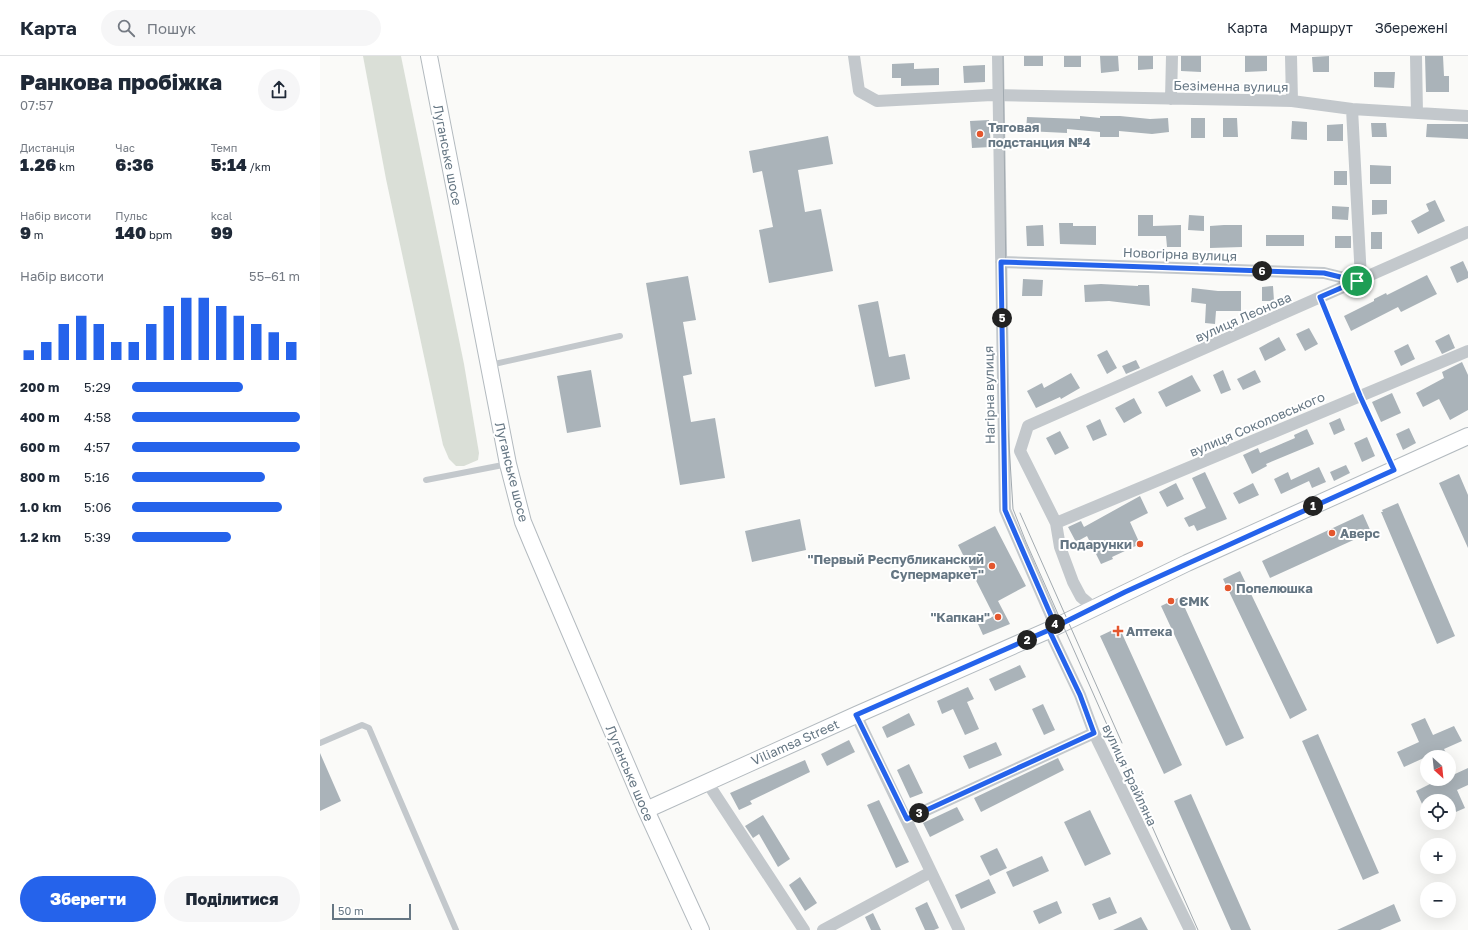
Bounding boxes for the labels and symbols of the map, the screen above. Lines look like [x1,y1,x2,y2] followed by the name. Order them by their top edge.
[1173,77,1289,95] street label: Безіменна вулиця
[430,103,466,207] street label: Луганське шосе
[988,119,1091,150] place label: Тяговая подстанция №4
[975,129,985,139] marker: Тяговая подстанция №4
[1123,244,1237,264] street label: Новогірна вулиця
[1252,261,1272,281] pin: 6
[1340,264,1374,298] pin
[1192,289,1294,345] street label: вулиця Леонова
[992,308,1012,328] pin: 5
[980,346,998,444] street label: Нагірна вулиця
[1187,388,1327,460] street label: вулиця Соколовського
[492,420,532,524] street label: Луганське шосе
[1303,496,1323,516] pin: 1
[1340,525,1380,541] place label: Аверс
[1327,528,1337,538] marker: Аверс
[1060,536,1132,552] place label: Подарунки
[1135,539,1145,549] marker: Подарунки
[808,551,984,582] place label: "Первый Республиканский Супермаркет"
[987,561,997,571] marker: "Первый Республиканский Супермаркет"
[1236,580,1313,596] place label: Попелюшка
[1223,583,1233,593] marker: Попелюшка
[1179,593,1210,609] place label: ЄМК
[1166,596,1176,606] marker: ЄМК
[930,609,990,625] place label: "Капкан"
[993,612,1003,622] marker: "Капкан"
[1045,614,1065,634] pin: 4
[1126,623,1173,639] place label: Аптека
[1113,626,1123,636] marker: Аптека
[1017,630,1037,650] pin: 2
[749,715,841,769] street label: Viliamsa Street
[1099,721,1161,829] street label: вулиця Брайляна
[603,723,657,823] street label: Луганське шосе
[1420,750,1456,786] north arrow
[909,803,929,823] pin: 3
[332,902,411,921] scale bar

